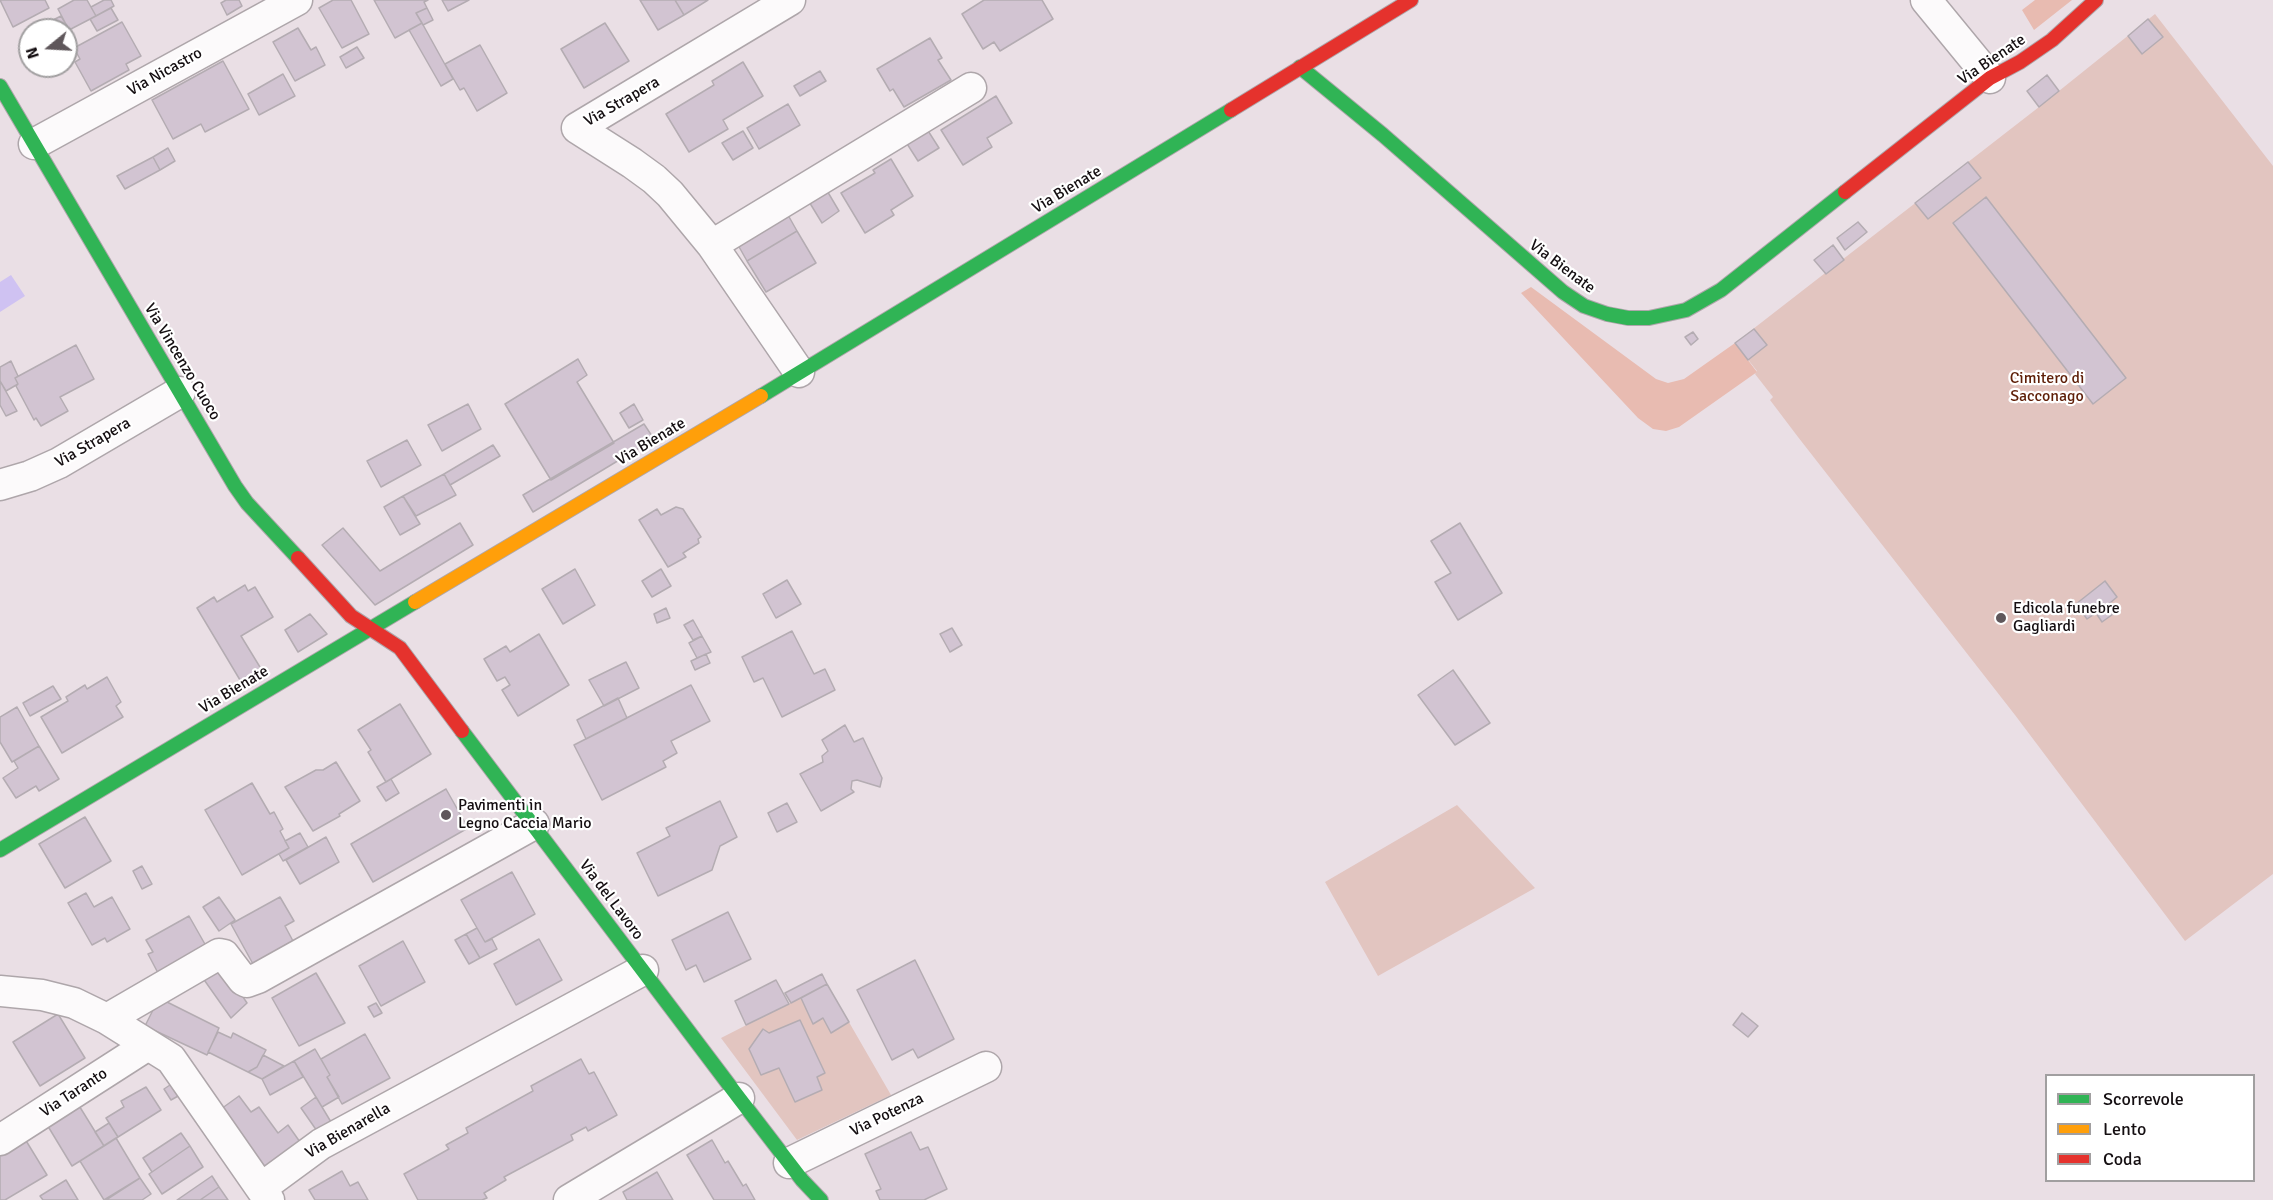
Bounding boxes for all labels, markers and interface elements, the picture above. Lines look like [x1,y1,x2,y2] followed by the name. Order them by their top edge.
[18,18,78,78] north arrow
[1955,30,2029,90] street label: Via Bienate
[124,44,206,100] street label: Via Nicastro
[22,45,44,61] text: N
[581,73,663,131] street label: Via Strapera
[1029,162,1105,218] street label: Via Bienate
[1525,236,1599,298] street label: Via Bienate
[140,300,224,424] street label: Via Vincenzo Cuoco
[2010,369,2084,407] park label: Cimitero di Sacconago
[52,414,134,472] street label: Via Strapera
[613,414,689,470] street label: Via Bienate
[2013,599,2120,637] place label: Edicola funebre Gagliardi
[1994,611,2008,625] marker: Edicola funebre Gagliardi
[196,662,272,718] street label: Via Bienate
[458,796,592,834] place label: Pavimenti in Legno Caccia Mario
[439,808,453,822] marker: Pavimenti in Legno Caccia Mario
[575,856,647,944] street label: Via del Lavoro
[37,1064,111,1122] street label: Via Taranto
[2045,1074,2255,1182] legend
[2103,1088,2184,1110] text: Scorrevole
[847,1089,927,1141] street label: Via Potenza
[302,1099,394,1163] street label: Via Bienarella
[2103,1118,2146,1140] text: Lento
[2103,1148,2142,1170] text: Coda

